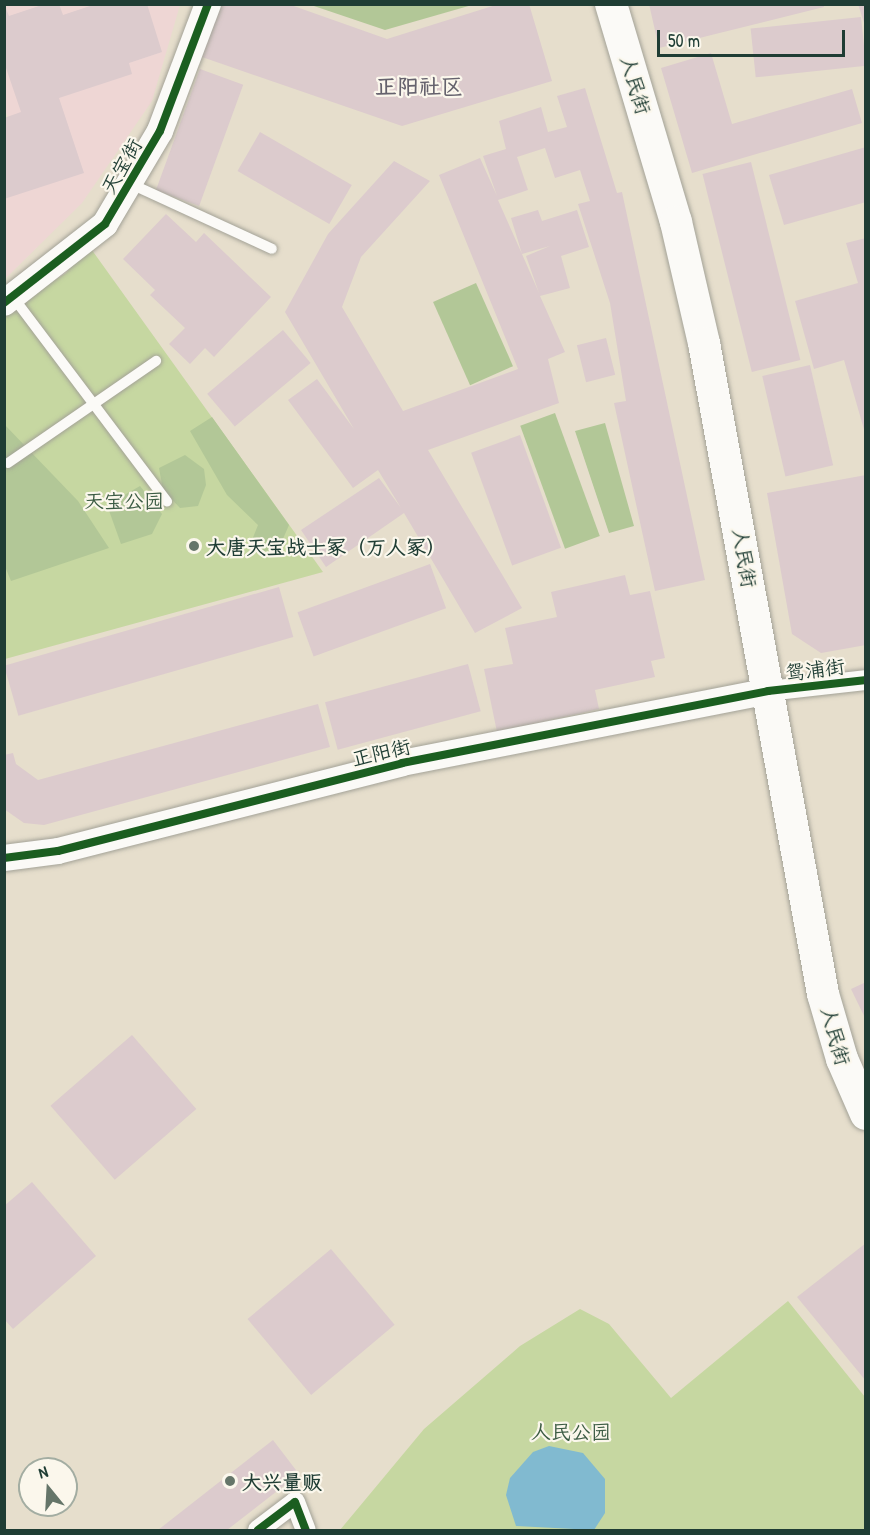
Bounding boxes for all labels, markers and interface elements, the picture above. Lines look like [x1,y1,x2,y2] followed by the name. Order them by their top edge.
[660,18,848,56] scale bar
[668,28,700,53] text: 50 m
[616,53,656,117] street label: 人民街
[375,74,463,100] district label: 正阳社区
[96,134,146,198] street label: 天宝街
[84,488,164,512] park label: 天宝公园
[728,526,762,590] street label: 人民街
[206,534,446,558] place label: 大唐天宝战士冢（万人冢）
[187,539,201,553] marker: 大唐天宝战士冢（万人冢）
[784,653,846,685] street label: 鸳浦街
[349,734,413,770] street label: 正阳街
[816,1004,856,1068] street label: 人民街
[531,1419,611,1443] park label: 人民公园
[18,1457,78,1517] north arrow
[36,1460,50,1484] text: N
[242,1469,322,1493] place label: 大兴量贩
[223,1474,237,1488] marker: 大兴量贩

